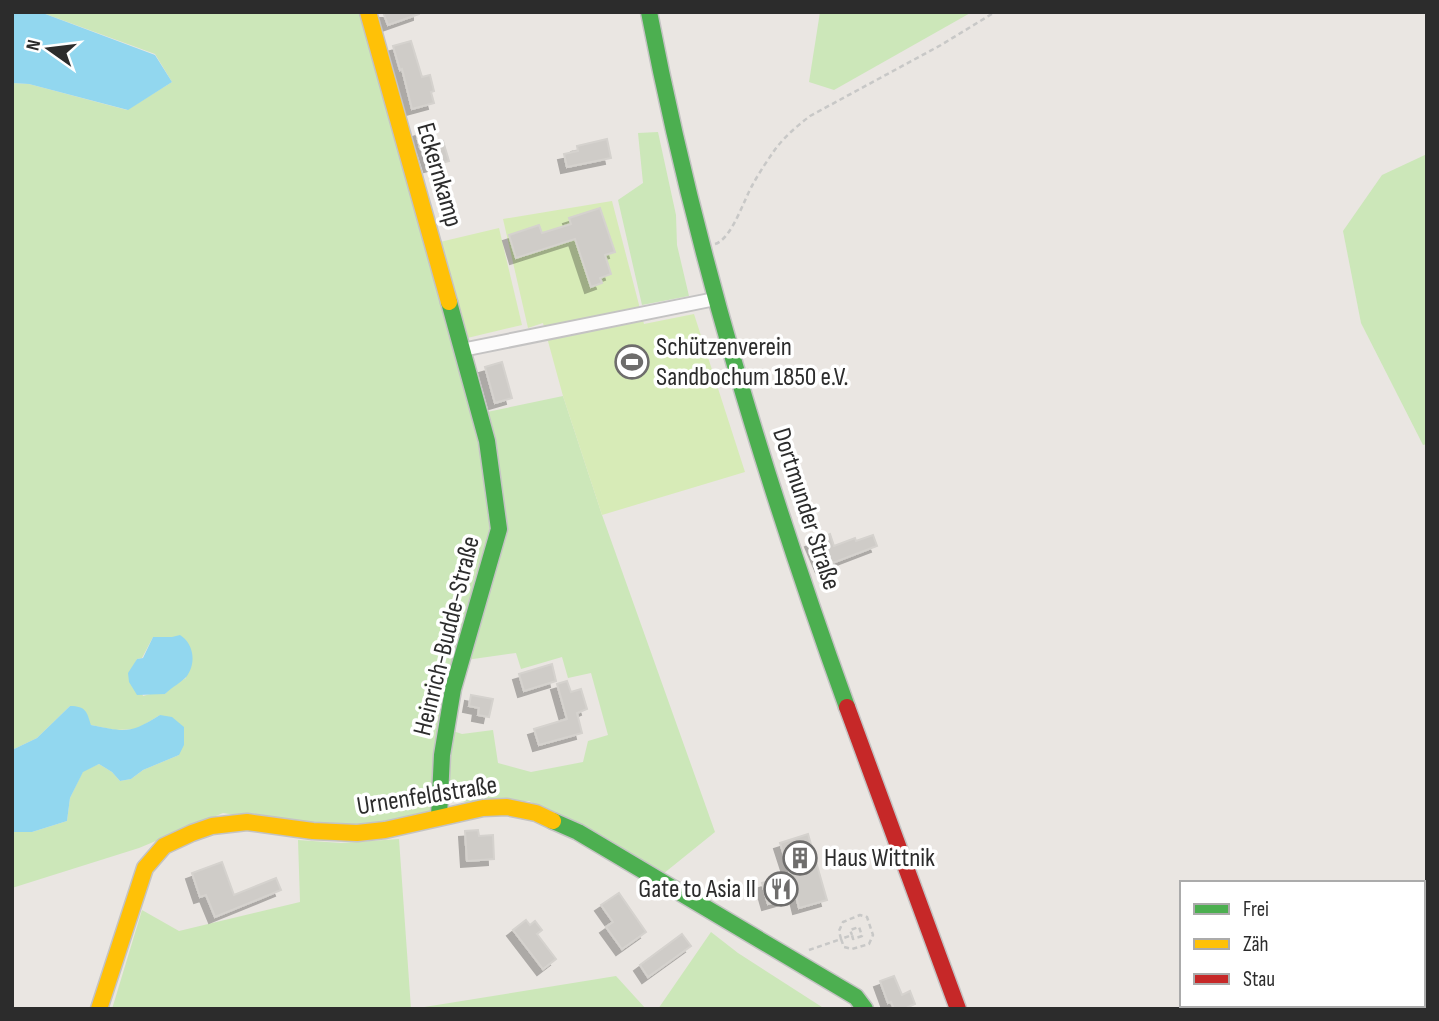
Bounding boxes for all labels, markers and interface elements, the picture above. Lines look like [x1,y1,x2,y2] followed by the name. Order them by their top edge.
[14,14,84,84] north arrow
[22,38,46,53] text: N
[409,119,469,231] street label: Eckernkamp
[656,332,848,393] place label: Schützenverein Sandbochum 1850 e.V.
[613,343,651,381] sports icon: Schützenverein Sandbochum 1850 e.V.
[765,424,847,594] street label: Dortmunder Straße
[407,533,487,739] street label: Heinrich-Budde-Straße
[355,770,499,822] street label: Urnenfeldstraße
[781,839,819,877] building icon: Haus Wittnik
[824,843,935,874] place label: Haus Wittnik
[762,870,800,908] restaurant icon: Gate to Asia II
[638,874,756,905] place label: Gate to Asia II
[1180,881,1425,1007] legend
[1243,897,1269,922] text: Frei
[1243,932,1269,957] text: Zäh
[1243,967,1275,992] text: Stau

